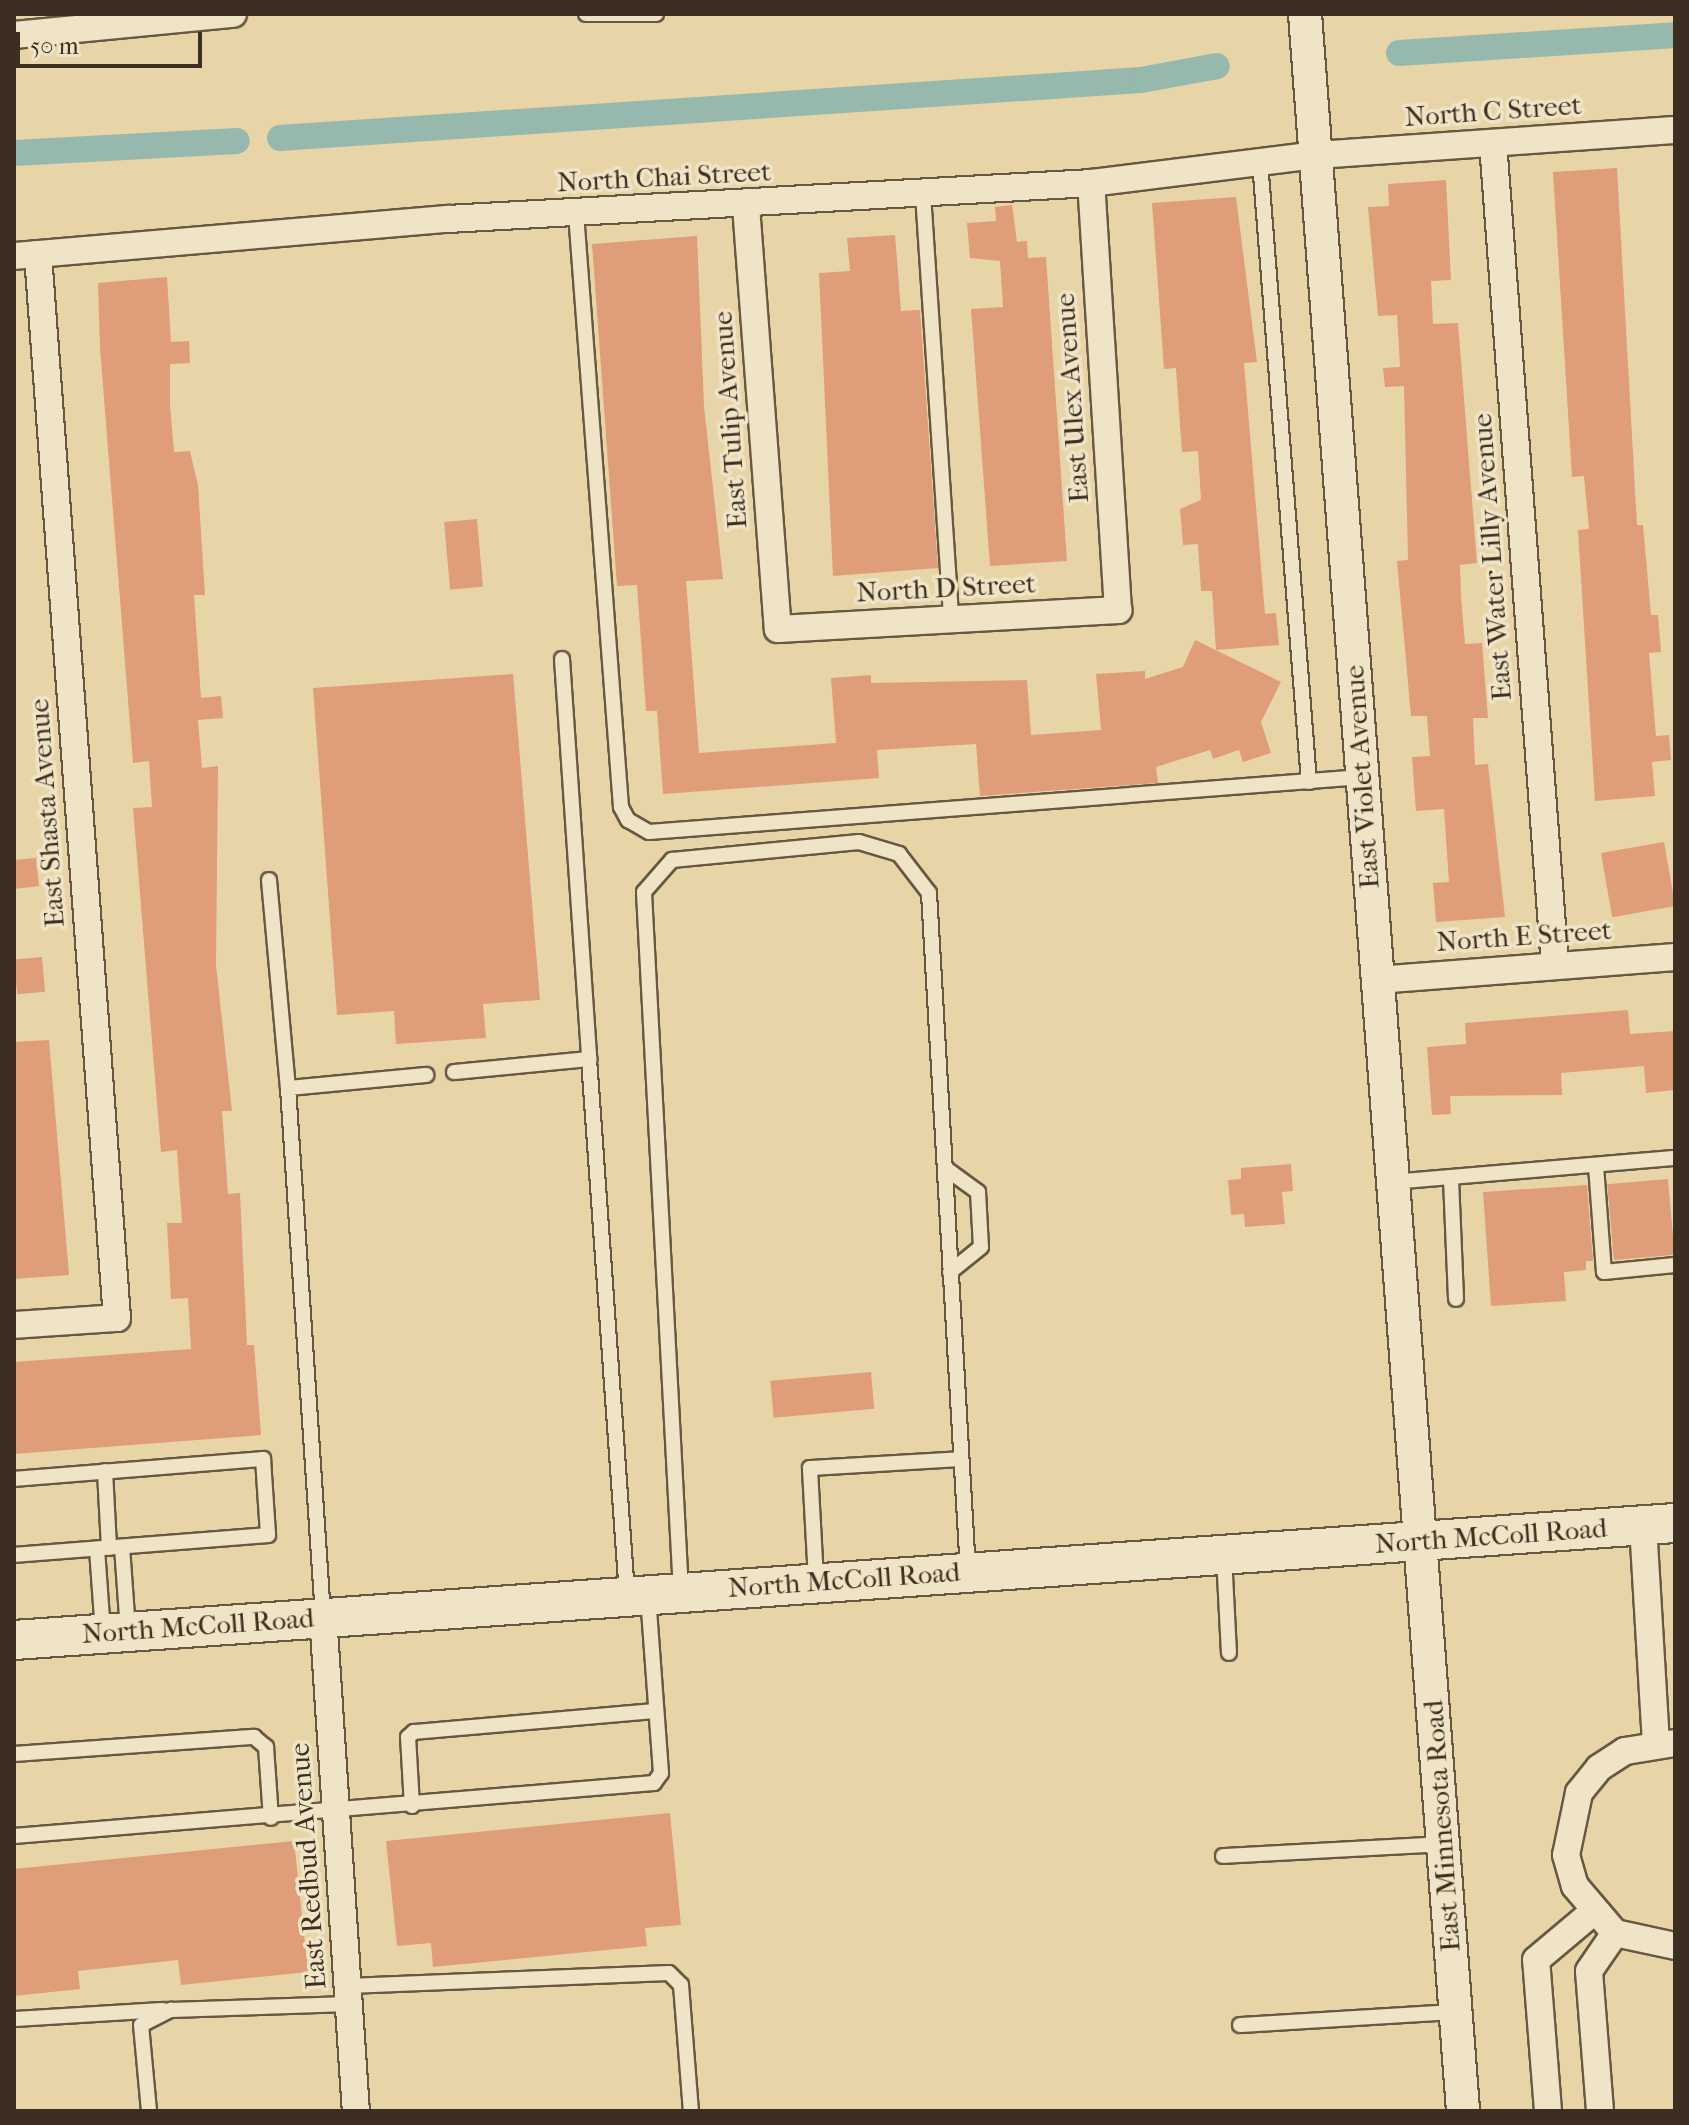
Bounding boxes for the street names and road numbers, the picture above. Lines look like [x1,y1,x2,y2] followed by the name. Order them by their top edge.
[1403,88,1583,134] street label: North C Street
[556,155,772,199] street label: North Chai Street
[1048,292,1096,504] street label: East Ulex Avenue
[706,310,754,530] street label: East Tulip Avenue
[1465,412,1519,702] street label: East Water Lilly Avenue
[855,567,1037,609] street label: North D Street
[1337,664,1387,890] street label: East Violet Avenue
[22,698,72,928] street label: East Shasta Avenue
[1435,913,1613,959] street label: North E Street
[1374,1511,1608,1561] street label: North McColl Road
[727,1555,961,1605] street label: North McColl Road
[81,1601,315,1651] street label: North McColl Road
[1416,1699,1468,1953] street label: East Minnesota Road
[283,1742,333,1990] street label: East Redbud Avenue

